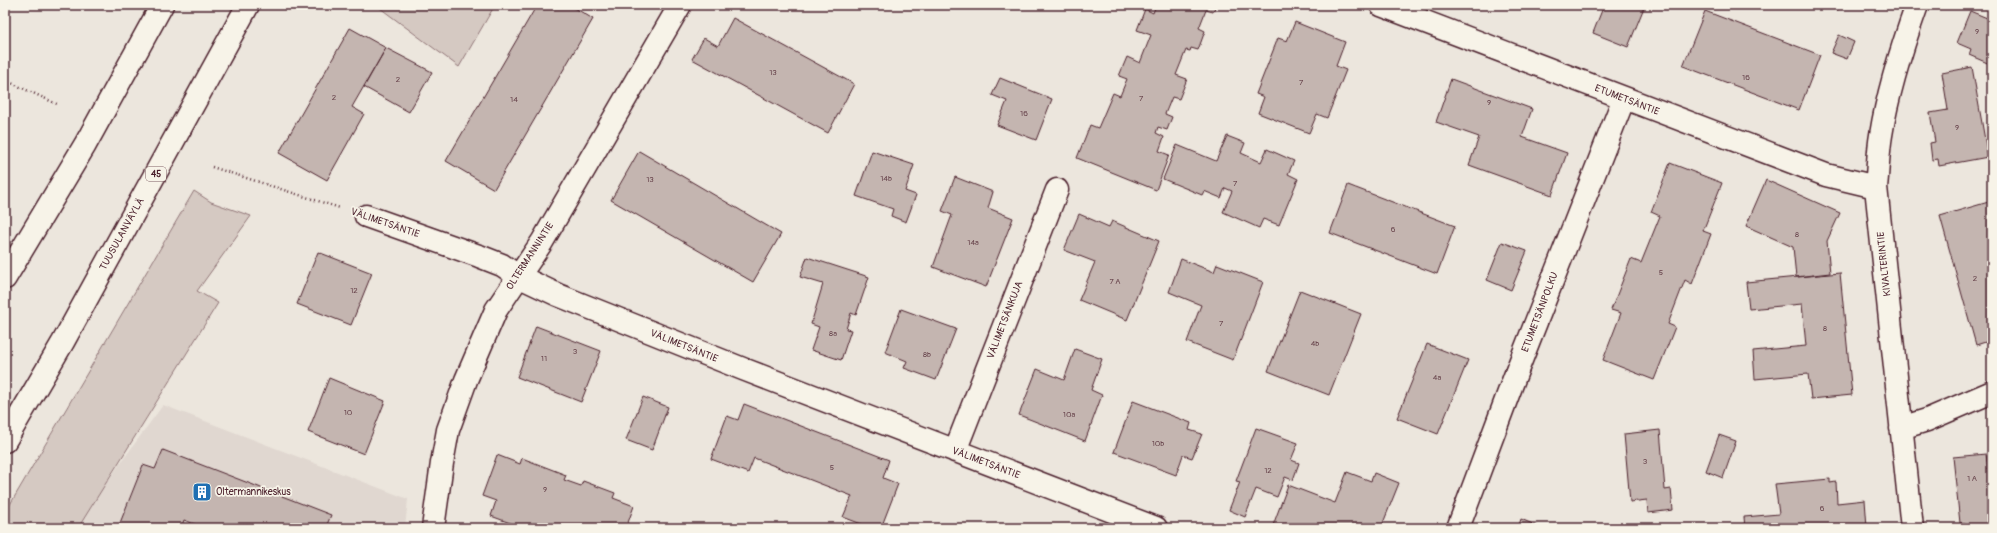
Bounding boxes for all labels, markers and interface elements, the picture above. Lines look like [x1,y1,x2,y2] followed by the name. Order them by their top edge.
[1975,27,1979,36] house number: 9
[769,68,777,77] house number: 13
[1742,73,1750,82] house number: 16
[396,75,401,84] house number: 2
[1299,78,1304,87] house number: 7
[1593,82,1661,118] street label: ETUMETSÄNTIE
[332,93,337,102] house number: 2
[1139,94,1144,103] house number: 7
[510,95,518,104] house number: 14
[1487,98,1491,107] house number: 9
[1020,109,1028,118] house number: 16
[1955,123,1959,132] house number: 9
[146,167,166,181] road number: 45
[880,174,892,183] house number: 14b
[646,175,654,184] house number: 13
[1233,179,1238,188] house number: 7
[97,195,147,272] street label: TUUSULANVÄYLÄ
[349,206,421,240] street label: VÄLIMETSÄNTIE
[504,220,556,292] street label: OLTERMANNINTIE
[1391,225,1396,234] house number: 6
[1795,230,1799,239] house number: 8
[1875,231,1893,297] street label: KIVALTERINTIE
[967,238,979,247] house number: 14a
[1659,268,1663,277] house number: 5
[1519,270,1561,354] street label: ETUMETSÄNPOLKU
[1973,274,1978,283] house number: 2
[1109,277,1121,286] house number: 7 A
[985,279,1026,361] street label: VÄLIMETSÄNKUJA
[350,286,358,295] house number: 12
[1219,319,1224,328] house number: 7
[1823,324,1827,333] house number: 8
[648,327,720,365] street label: VÄLIMETSÄNTIE
[829,329,837,338] house number: 8a
[1311,339,1319,348] house number: 4b
[573,347,578,356] house number: 3
[923,350,931,359] house number: 8b
[541,354,547,363] house number: 11
[1433,373,1441,382] house number: 4a
[344,408,353,417] house number: 10
[1063,410,1075,419] house number: 10a
[1152,439,1164,448] house number: 10b
[950,444,1022,482] street label: VÄLIMETSÄNTIE
[1643,457,1648,466] house number: 3
[830,463,834,472] house number: 5
[1264,466,1272,475] house number: 12
[1967,474,1977,483] house number: 1 A
[191,481,213,503] building icon: Oltermannikeskus
[543,485,547,494] house number: 9
[216,486,291,498] place label: Oltermannikeskus
[1820,504,1825,513] house number: 6

